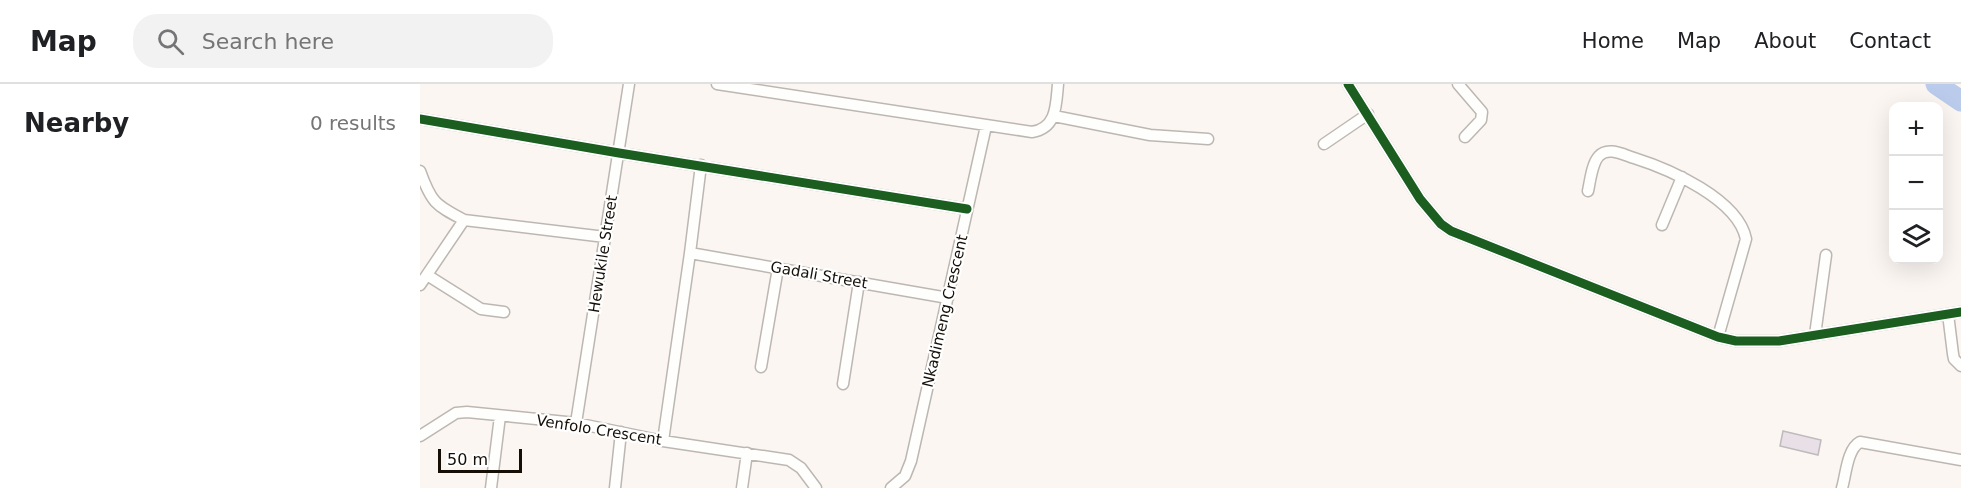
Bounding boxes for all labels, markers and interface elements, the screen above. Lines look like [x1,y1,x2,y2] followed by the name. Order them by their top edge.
[133,14,553,68] search box
[30,25,97,58] text: Map
[154,25,187,58] icon: search
[202,29,334,54] text: Search here
[1582,29,1644,53] text: Home
[1677,29,1721,53] text: Map
[1754,29,1816,53] text: About
[1849,29,1931,53] text: Contact
[1889,102,1943,264] map controls
[1889,102,1943,156] button: +
[24,108,129,138] text: Nearby
[310,111,396,135] text: 0 results
[1889,156,1943,210] button: −
[585,194,621,314] street label: Hewukile Street
[1889,210,1943,264] button: layers
[919,233,971,389] street label: Nkadimeng Crescent
[769,258,869,292] street label: Gadali Street
[535,411,663,449] street label: Venfolo Crescent
[438,446,522,474] scale bar
[447,450,488,469] text: 50 m

